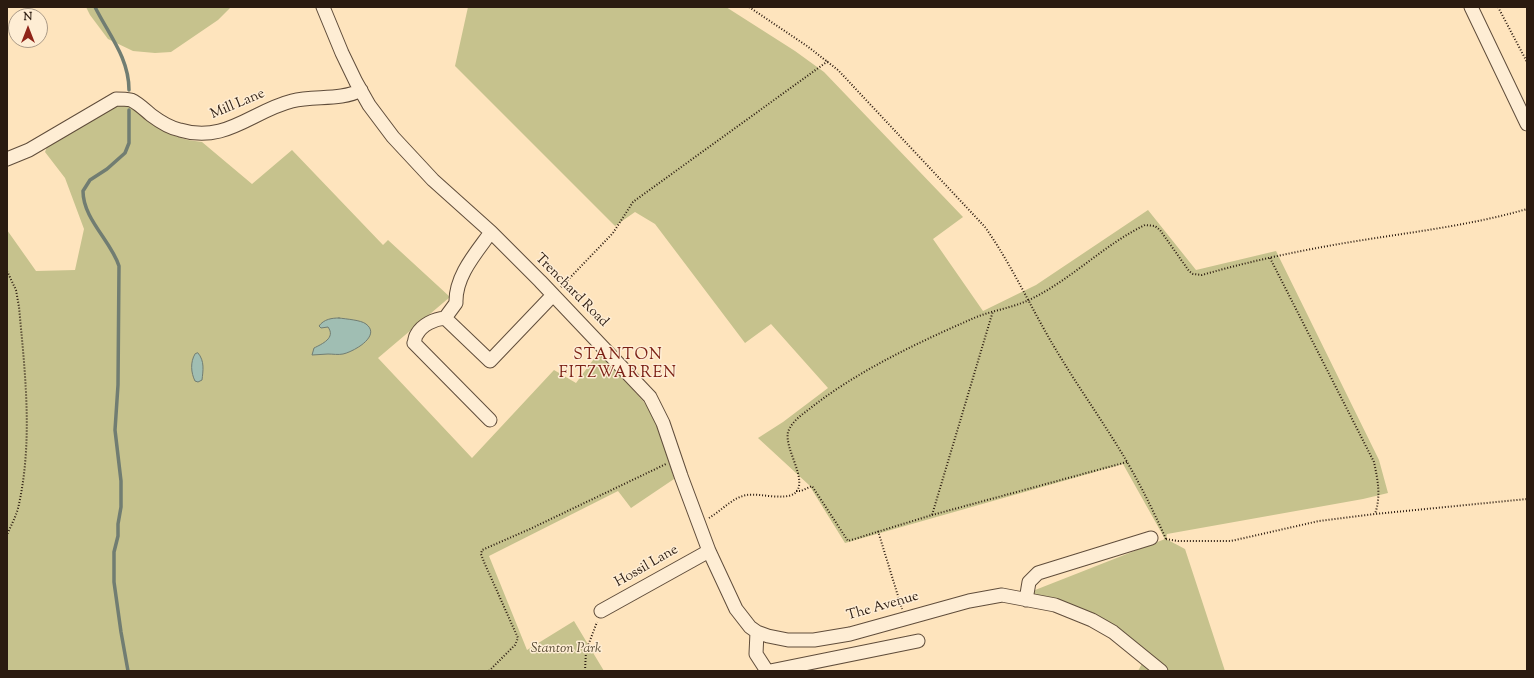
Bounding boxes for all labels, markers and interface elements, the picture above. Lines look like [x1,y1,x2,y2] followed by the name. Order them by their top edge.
[8,8,48,48] north arrow
[24,9,32,25] text: N
[208,86,268,124] street label: Mill Lane
[531,251,611,331] street label: Trenchard Road
[559,346,677,384] district label: STANTON FITZWARREN
[612,542,682,592] street label: Hossil Lane
[845,589,921,625] street label: The Avenue
[531,642,601,658] park label: Stanton Park

